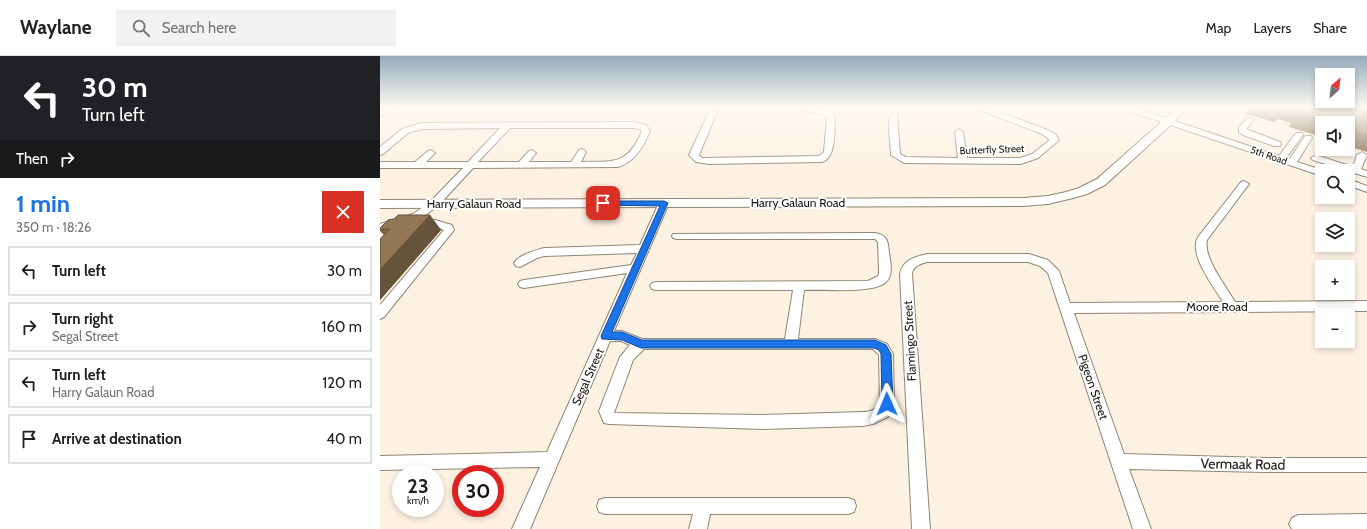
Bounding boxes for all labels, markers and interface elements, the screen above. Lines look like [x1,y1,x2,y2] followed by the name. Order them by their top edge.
[116,10,396,46] search box
[20,16,92,39] text: Waylane
[130,17,152,39] icon: search
[162,19,236,37] text: Search here
[1206,19,1231,37] text: Map
[1253,19,1291,37] text: Layers
[1313,19,1347,37] text: Share
[1315,68,1355,108] north arrow
[1315,68,1355,348] map controls
[82,70,148,104] text: 30 m
[16,72,68,124] icon: left
[82,104,145,126] text: Turn left
[1315,116,1355,156] button: sound
[959,142,1025,157] street label: Butterfly Street
[1249,143,1289,168] street label: 5th Road
[56,148,78,170] icon: right
[16,150,48,168] text: Then
[1315,164,1355,204] button: search
[586,186,620,220] pin
[16,189,70,218] text: 1 min
[322,191,364,233] button: close
[592,192,614,214] icon: arrive
[751,195,845,210] street label: Harry Galaun Road
[427,196,521,211] street label: Harry Galaun Road
[1315,212,1355,252] button: layers
[16,219,91,235] text: 350 m · 18:26
[18,260,40,282] icon: left
[1315,260,1355,300] button: +
[52,262,106,280] text: Turn left
[327,262,362,280] text: 30 m
[1186,299,1248,314] street label: Moore Road
[900,300,919,382] street label: Flamingo Street
[1315,308,1355,348] button: −
[52,310,113,328] text: Turn right
[18,316,40,338] icon: right
[322,318,362,336] text: 160 m
[52,328,118,344] text: Segal Street
[568,346,607,408] street label: Segal Street
[1075,352,1112,422] street label: Pigeon Street
[52,366,106,384] text: Turn left
[18,372,40,394] icon: left
[322,374,362,392] text: 120 m
[866,383,908,425] position arrow
[52,384,154,400] text: Harry Galaun Road
[18,428,40,450] icon: arrive
[52,430,182,448] text: Arrive at destination
[326,430,362,448] text: 40 m
[1200,454,1286,474] street label: Vermaak Road
[452,465,504,517] speed limit sign: 30
[407,474,429,498] text: 23
[407,494,429,507] text: km/h

